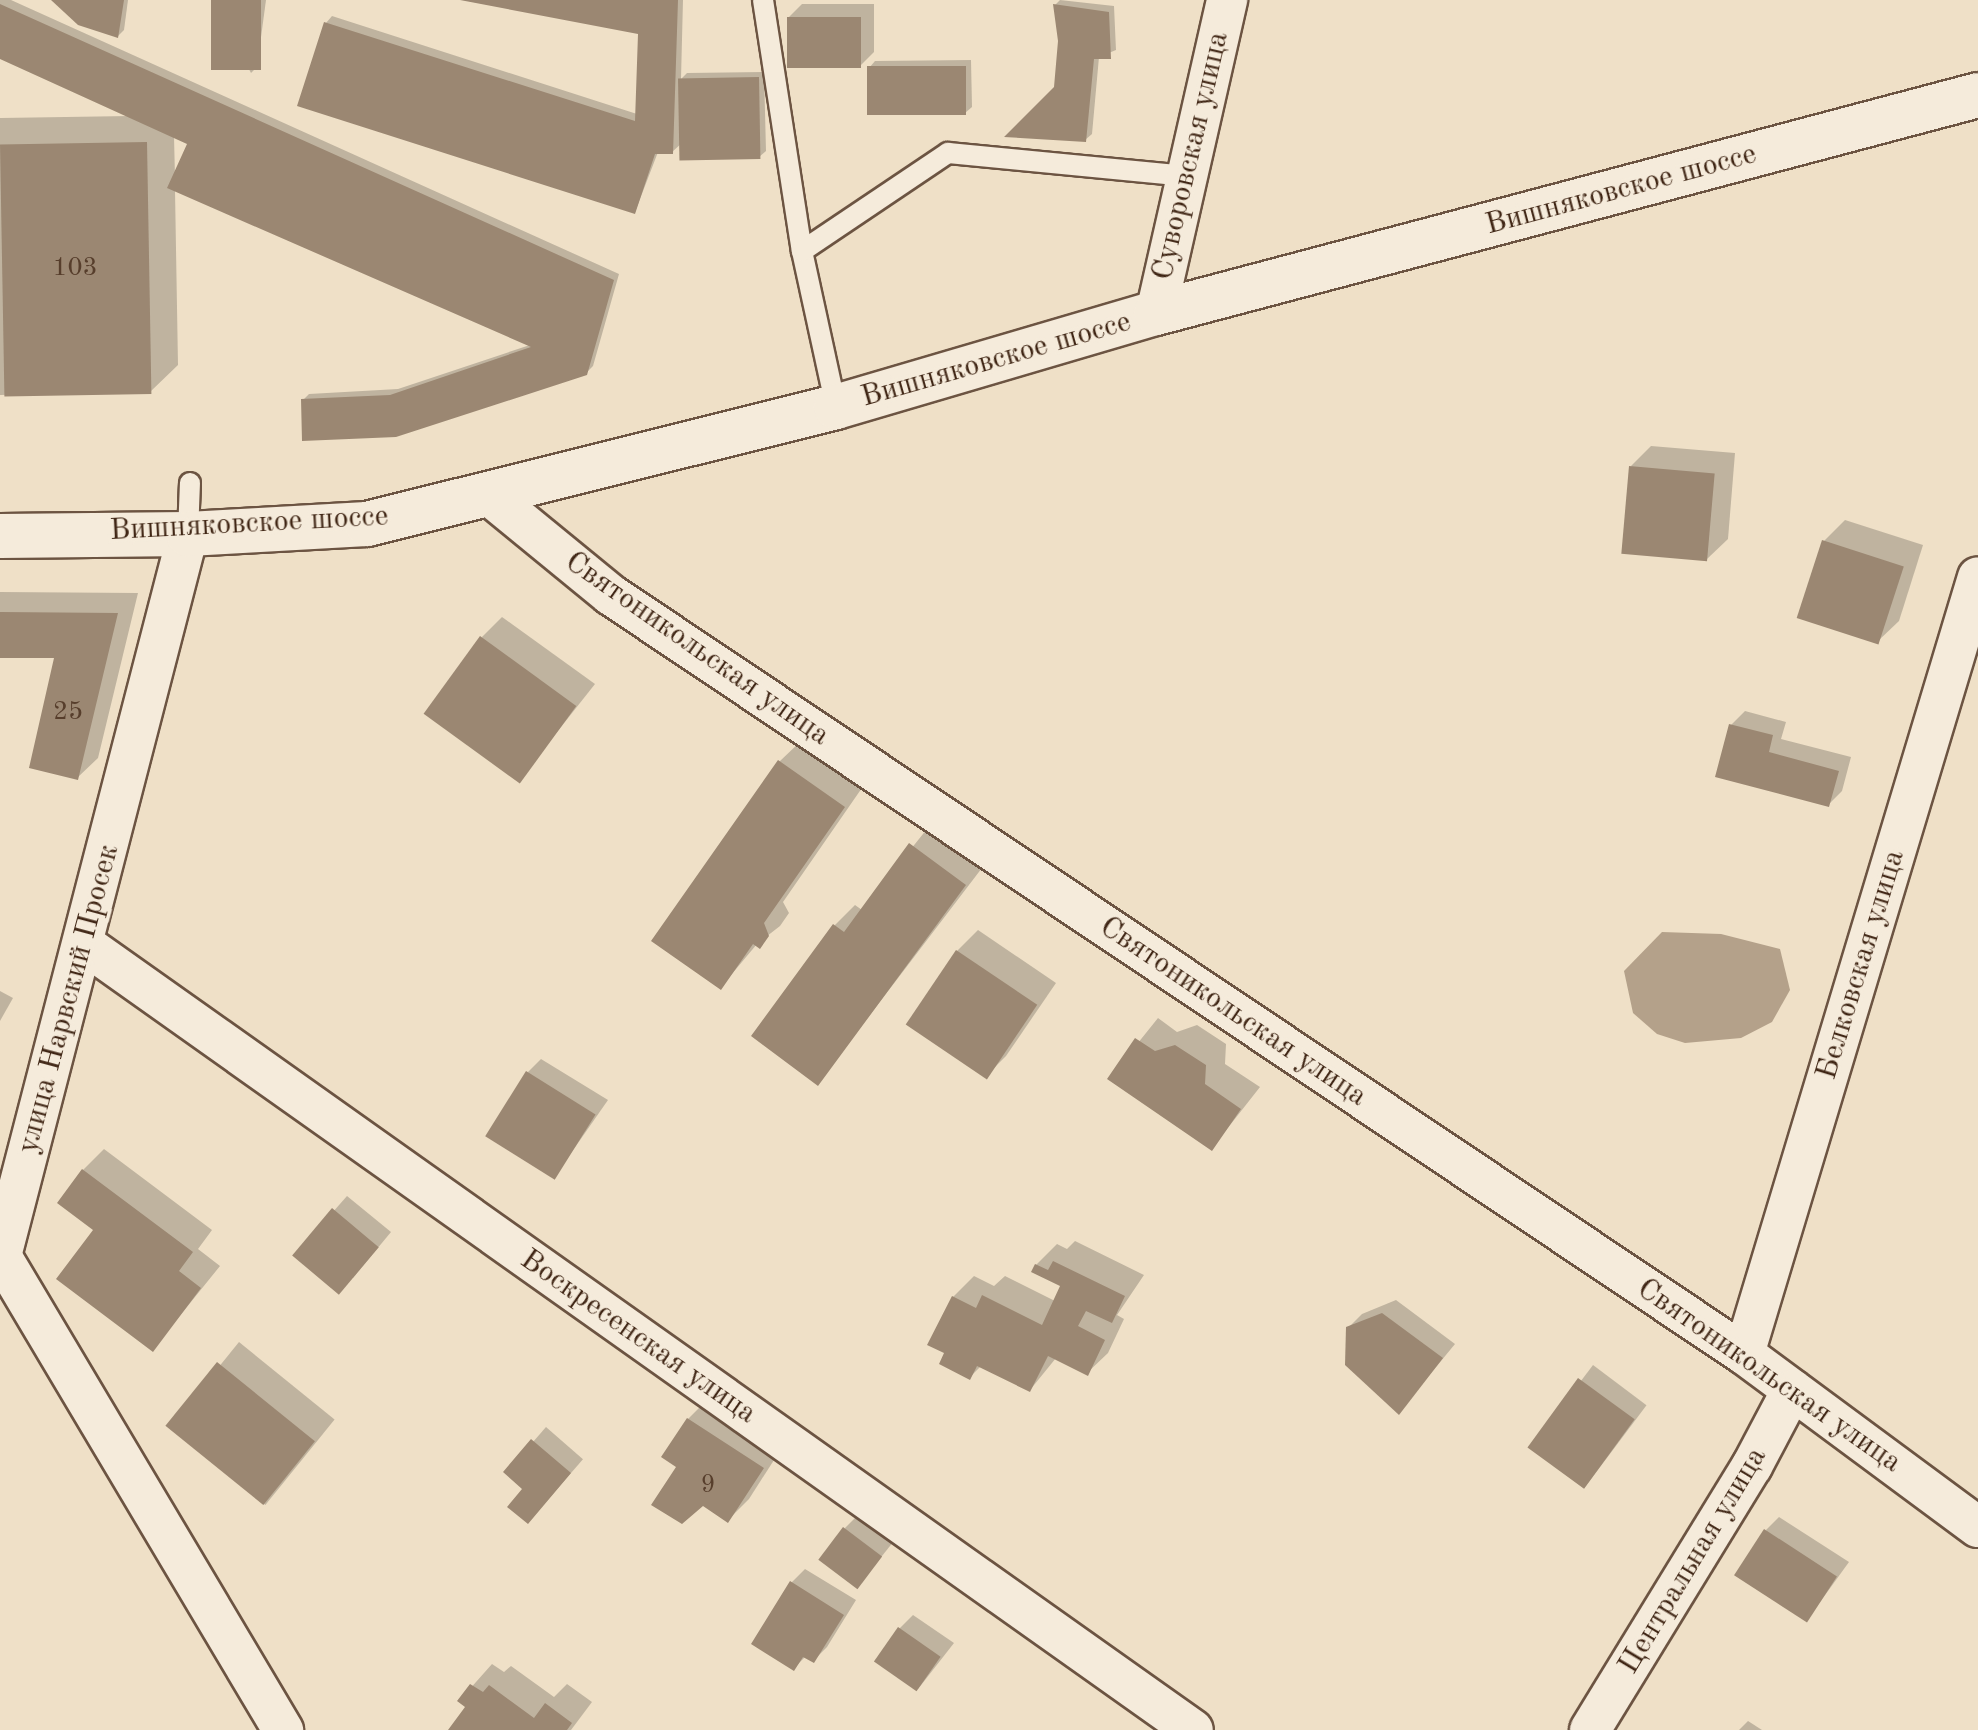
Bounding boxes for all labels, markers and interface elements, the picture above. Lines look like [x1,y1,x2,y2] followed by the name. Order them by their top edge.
[1145,28,1237,284] street label: Суворовская улица
[1482,137,1760,243] street label: Вишняковское шоссе
[52,253,98,285] house number: 103
[857,304,1135,416] street label: Вишняковское шоссе
[109,499,389,549] street label: Вишняковское шоссе
[558,544,836,754] street label: Святоникольская улица
[53,697,83,729] house number: 25
[10,841,128,1157] street label: улица Нарвский Просек
[1809,846,1913,1084] street label: Белковская улица
[1093,909,1373,1115] street label: Святоникольская улица
[513,1242,763,1432] street label: Воскресенская улица
[1630,1271,1908,1481] street label: Святоникольская улица
[1611,1441,1775,1681] street label: Центральная улица
[700,1470,716,1502] house number: 9

